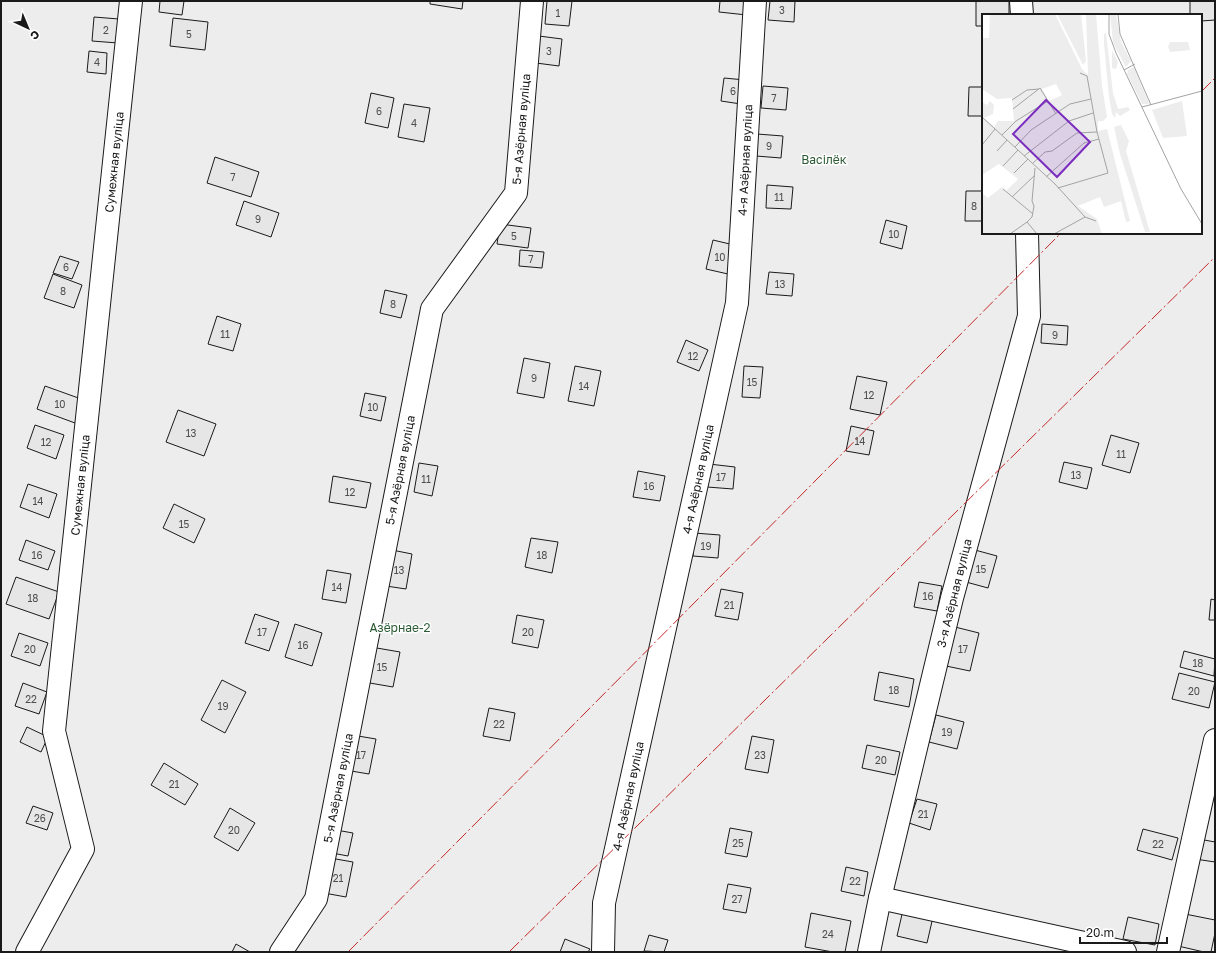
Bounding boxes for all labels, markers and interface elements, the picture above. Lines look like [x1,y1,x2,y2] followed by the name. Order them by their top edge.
[779,4,785,16] house number: 3
[556,7,561,19] house number: 1
[8,8,48,48] north arrow
[982,14,1202,234] inset map
[103,24,109,36] house number: 2
[28,28,43,43] text: С
[186,28,192,40] house number: 5
[546,45,552,57] house number: 3
[94,56,100,68] house number: 4
[509,73,533,185] street label: 5-я Азёрная вуліца
[730,85,736,97] house number: 6
[771,92,777,104] house number: 7
[735,104,755,216] street label: 4-я Азёрная вуліца
[376,105,382,117] house number: 6
[101,111,127,213] street label: Сумежная вуліца
[411,117,417,129] house number: 4
[766,140,772,152] house number: 9
[801,152,847,167] park label: Васілёк
[230,171,236,183] house number: 7
[774,191,784,203] house number: 11
[971,200,977,212] house number: 8
[255,213,261,225] house number: 9
[888,228,900,240] house number: 10
[511,230,517,242] house number: 5
[714,251,726,263] house number: 10
[528,253,534,265] house number: 7
[63,261,69,273] house number: 6
[775,278,785,290] house number: 13
[60,285,66,297] house number: 8
[390,298,396,310] house number: 8
[220,328,230,340] house number: 11
[1052,329,1058,341] house number: 9
[688,350,699,362] house number: 12
[531,372,537,384] house number: 9
[747,376,758,388] house number: 15
[579,380,589,392] house number: 14
[864,389,875,401] house number: 12
[54,398,66,410] house number: 10
[367,401,379,413] house number: 10
[382,414,418,526] street label: 5-я Азёрная вуліца
[679,423,717,535] street label: 4-я Азёрная вуліца
[186,427,196,439] house number: 13
[67,434,93,536] street label: Сумежная вуліца
[855,435,865,447] house number: 14
[41,436,52,448] house number: 12
[1116,448,1126,460] house number: 11
[1071,469,1081,481] house number: 13
[716,471,726,483] house number: 17
[421,473,431,485] house number: 11
[644,480,654,492] house number: 16
[345,486,356,498] house number: 12
[33,495,43,507] house number: 14
[179,518,190,530] house number: 15
[933,537,975,649] street label: 3-я Азёрная вуліца
[701,540,711,552] house number: 19
[32,549,42,561] house number: 16
[537,549,547,561] house number: 18
[976,563,987,575] house number: 15
[394,564,404,576] house number: 13
[332,581,342,593] house number: 14
[923,590,933,602] house number: 16
[28,592,38,604] house number: 18
[724,599,734,611] house number: 21
[369,620,431,635] park label: Азёрнае-2
[257,626,267,638] house number: 17
[522,626,534,638] house number: 20
[298,639,308,651] house number: 16
[24,643,36,655] house number: 20
[958,643,968,655] house number: 17
[1193,657,1203,669] house number: 18
[377,661,388,673] house number: 15
[889,684,899,696] house number: 18
[1188,685,1200,697] house number: 20
[25,693,37,705] house number: 22
[218,700,228,712] house number: 19
[493,718,505,730] house number: 22
[942,726,952,738] house number: 19
[320,732,356,844] street label: 5-я Азёрная вуліца
[609,740,647,852] street label: 4-я Азёрная вуліца
[356,749,366,761] house number: 17
[754,749,766,761] house number: 23
[875,754,887,766] house number: 20
[169,778,179,790] house number: 21
[918,808,928,820] house number: 21
[34,812,46,824] house number: 26
[228,824,240,836] house number: 20
[732,837,744,849] house number: 25
[1152,838,1164,850] house number: 22
[333,872,343,884] house number: 21
[849,875,861,887] house number: 22
[731,893,743,905] house number: 27
[1080,919,1167,945] scale bar
[1086,925,1114,940] text: 20 m
[822,928,834,940] house number: 24

